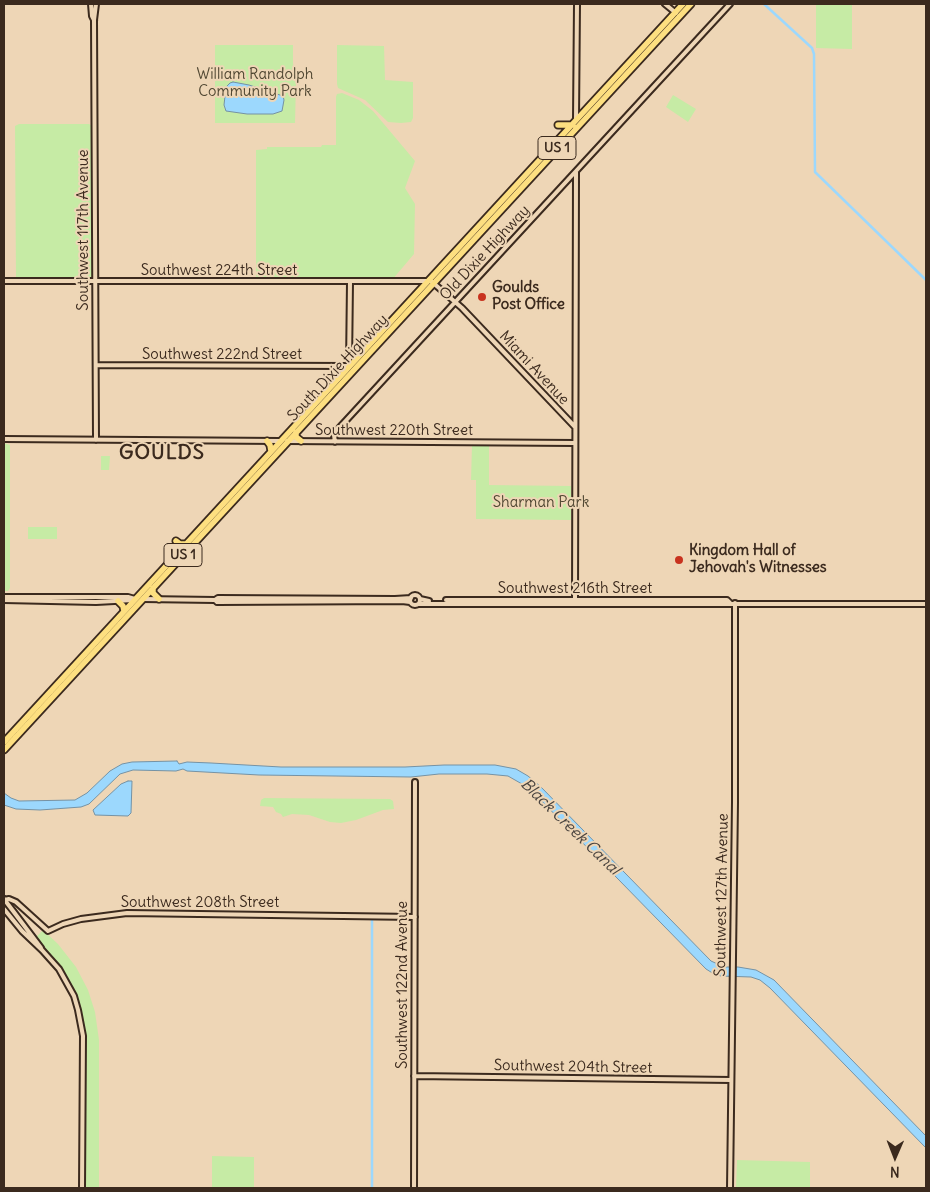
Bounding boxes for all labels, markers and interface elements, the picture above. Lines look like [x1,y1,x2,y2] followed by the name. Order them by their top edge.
[197,66,313,101] park label: William Randolph Community Park
[538,136,576,160] road number: US 1
[75,149,93,311] street label: Southwest 117th Avenue
[436,202,534,304] street label: Old Dixie Highway
[141,262,297,280] street label: Southwest 224th Street
[492,279,565,314] place label: Goulds Post Office
[476,291,488,303] marker: Goulds Post Office
[284,311,392,425] street label: South Dixie Highway
[495,327,573,409] street label: Miami Avenue
[142,346,302,364] street label: Southwest 222nd Street
[315,422,473,440] street label: Southwest 220th Street
[118,441,206,465] district label: GOULDS
[493,494,589,512] park label: Sharman Park
[689,542,827,577] place label: Kingdom Hall of Jehovah's Witnesses
[164,544,202,566] road number: US 1
[673,554,685,566] marker: Kingdom Hall of Jehovah's Witnesses
[498,580,652,598] street label: Southwest 216th Street
[516,775,624,879] water label: Black Creek Canal
[712,813,732,977] street label: Southwest 127th Avenue
[121,894,279,912] street label: Southwest 208th Street
[394,901,412,1069] street label: Southwest 122nd Avenue
[494,1057,652,1077] street label: Southwest 204th Street
[870,1132,920,1182] north arrow
[890,1163,900,1181] text: N

